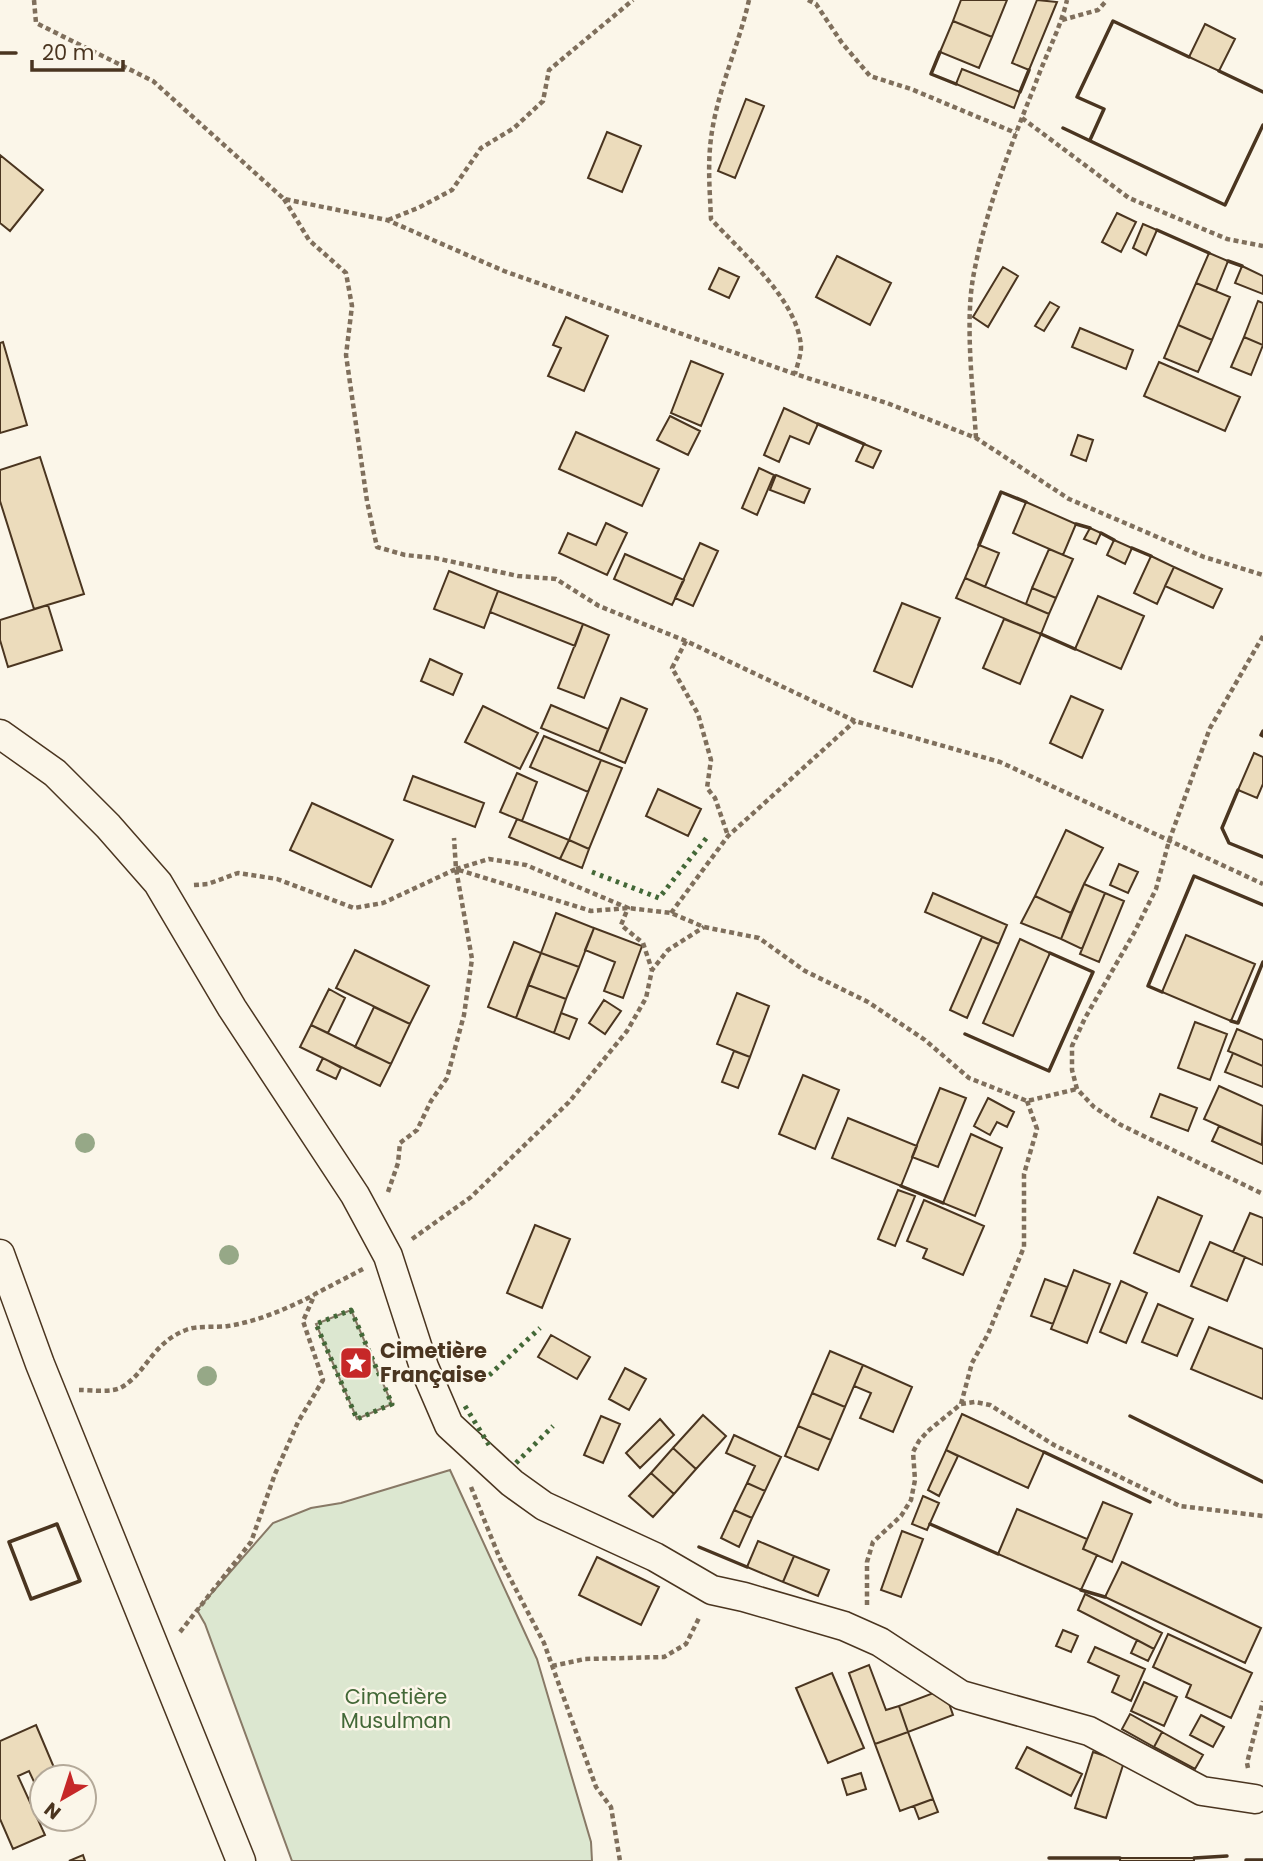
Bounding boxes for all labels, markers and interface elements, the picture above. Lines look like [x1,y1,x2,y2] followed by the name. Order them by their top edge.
[32,28,122,72] scale bar
[42,38,95,67] text: 20 m
[380,1336,487,1389] place label: Cimetière Française
[337,1344,375,1382] place icon: Cimetière Française
[341,1682,451,1735] park label: Cimetière Musulman
[28,1763,98,1833] north arrow
[39,1796,67,1826] text: N

